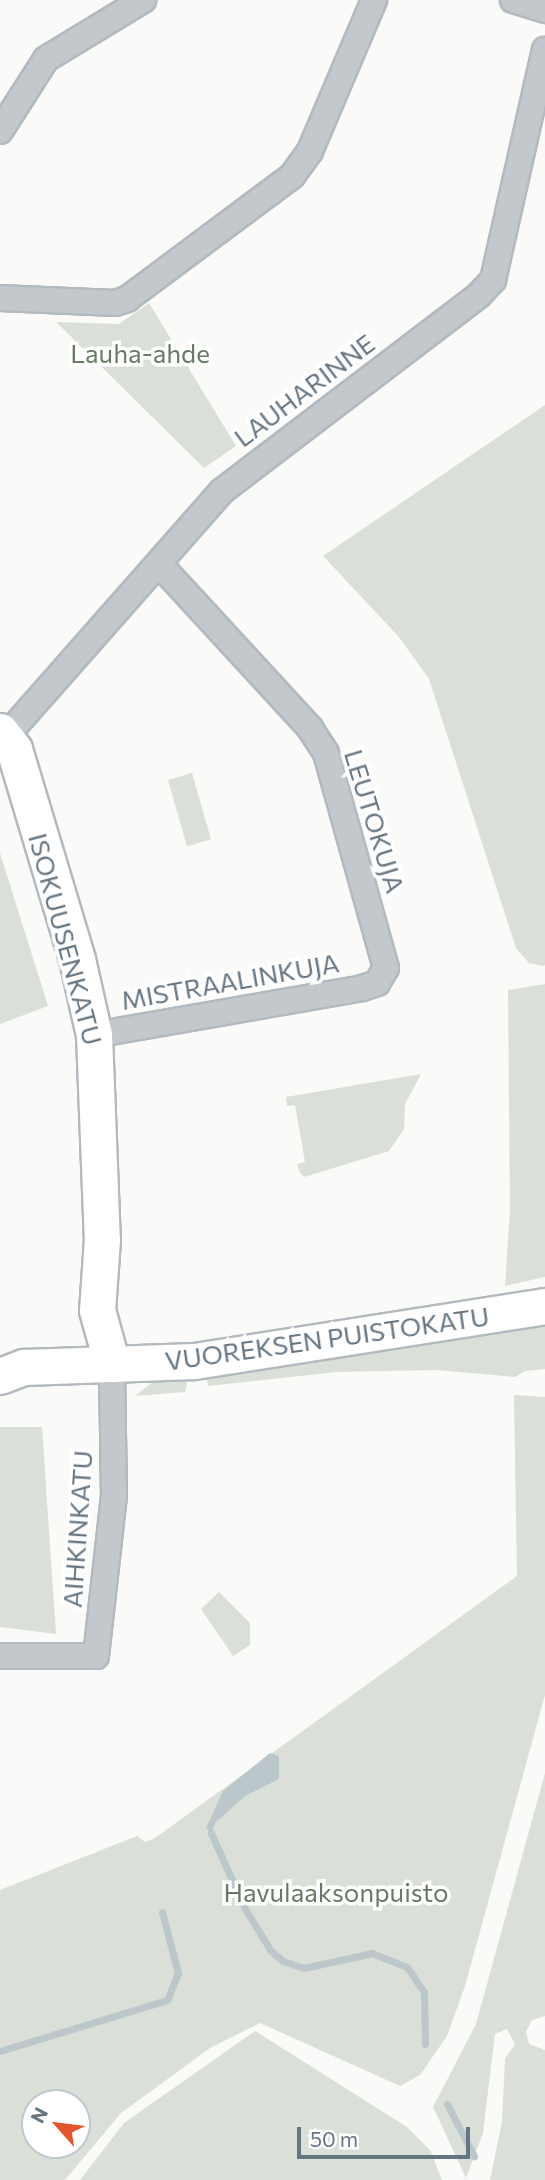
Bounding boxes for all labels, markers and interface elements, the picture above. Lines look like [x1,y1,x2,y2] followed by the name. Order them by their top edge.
[228,327,380,453] street label: LAUHARINNE
[70,337,210,369] park label: Lauha-ahde
[338,746,412,896] street label: LEUTOKUJA
[23,830,109,1048] street label: ISOKUUSENKATU
[119,946,341,1016] street label: MISTRAALINKUJA
[163,1300,491,1376] street label: VUOREKSEN PUISTOKATU
[56,1449,98,1609] street label: AIHKINKATU
[223,1876,449,1908] park label: Havulaaksonpuisto
[21,2089,91,2159] north arrow
[25,2103,52,2127] text: N
[300,2114,473,2158] scale bar
[310,2126,358,2151] text: 50 m

